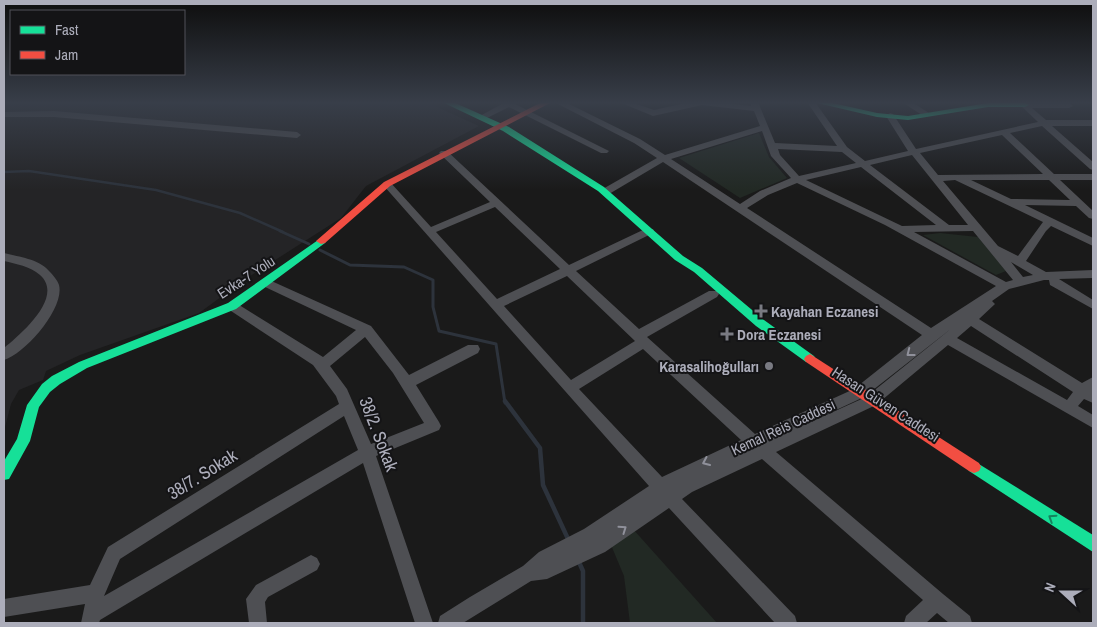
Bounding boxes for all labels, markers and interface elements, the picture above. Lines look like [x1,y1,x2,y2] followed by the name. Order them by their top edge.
[10,10,185,75] legend
[55,19,79,40] text: Fast
[55,44,78,65] text: Jam
[213,250,279,304] street label: Evka-7 Yolu
[771,301,878,322] place label: Kayahan Eczanesi
[755,305,767,317] marker: Kayahan Eczanesi
[737,324,821,345] place label: Dora Eczanesi
[721,328,733,340] marker: Dora Eczanesi
[907,347,916,355] one-way arrow
[659,356,759,377] place label: Karasalihoğulları
[763,360,775,372] marker: Karasalihoğulları
[828,361,944,447] street label: Hasan Güven Caddesi
[353,393,405,475] street label: 38/2. Sokak
[727,394,839,460] street label: Kemal Reis Caddesi
[162,442,242,505] street label: 38/7. Sokak
[702,455,711,466] one-way arrow
[1049,514,1058,524] one-way arrow
[617,526,627,535] one-way arrow
[1037,567,1087,617] north arrow
[1040,580,1060,594] text: N

